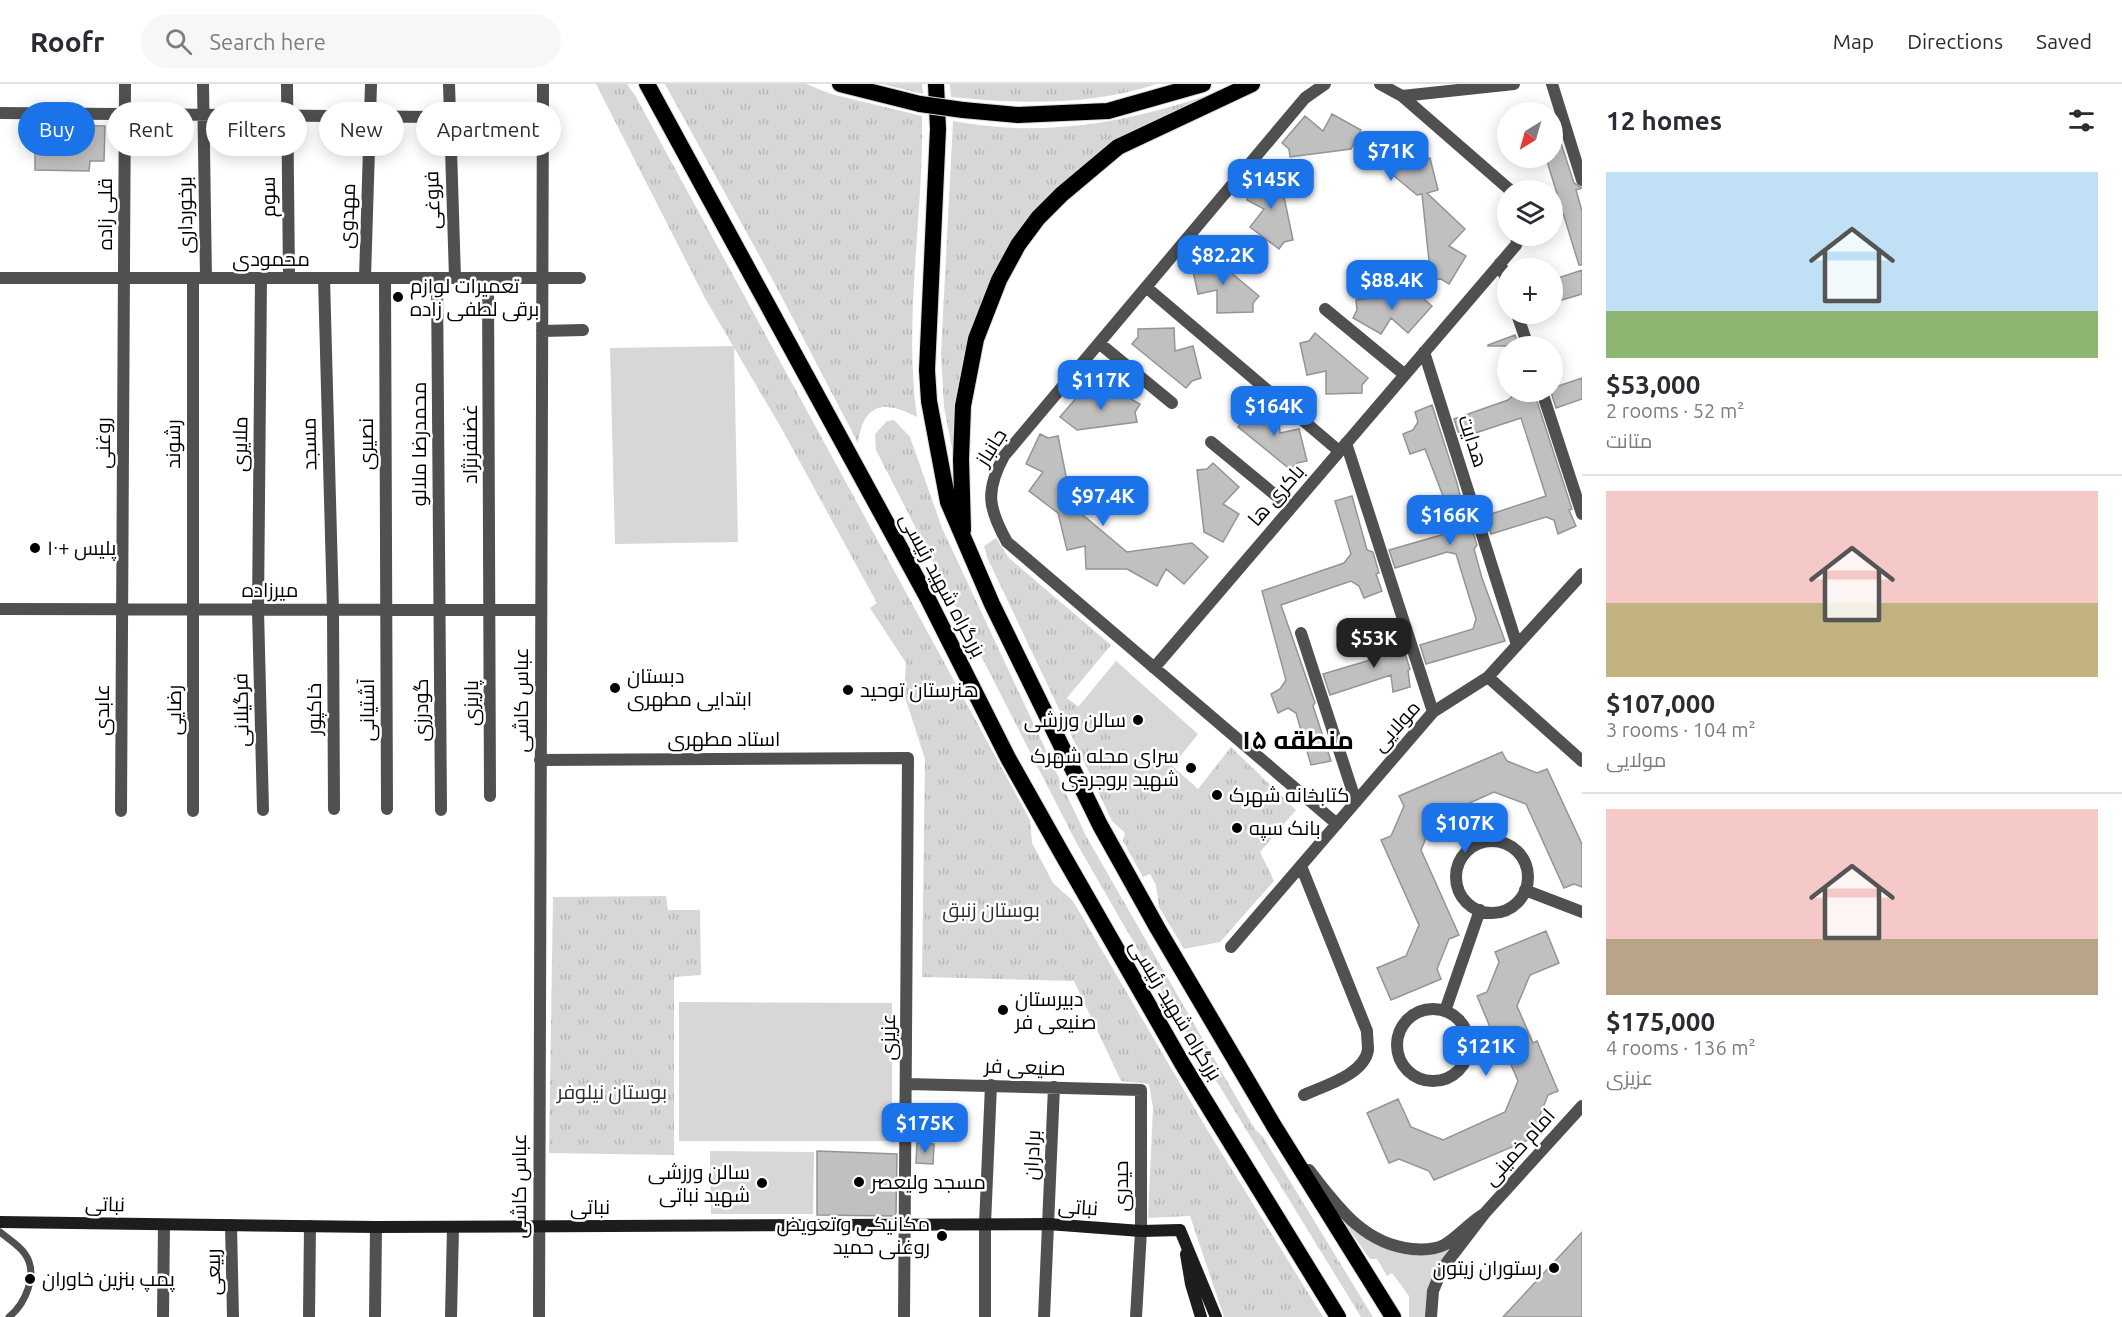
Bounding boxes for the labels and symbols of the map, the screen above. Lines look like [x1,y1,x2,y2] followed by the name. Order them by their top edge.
[1497,102,1563,168] north arrow
[1355,131,1427,182] pin: $71K
[1229,159,1313,210] pin: $145K
[419,170,446,230] street label: فروغی
[172,176,199,254] street label: برخورداری
[256,176,282,218] street label: سوم
[93,178,118,250] street label: قلی زاده
[334,183,361,249] street label: مهدوی
[1174,235,1272,286] pin: $82.2K
[232,247,310,272] street label: محمودی
[1343,260,1441,311] pin: $88.4K
[410,274,539,322] place label: تعمیرات لوازم برقی لطفی زاده
[391,290,405,304] marker: تعمیرات لوازم برقی لطفی زاده
[1059,360,1143,411] pin: $117K
[407,382,431,506] street label: محمدرضا ملالو
[1232,386,1316,437] pin: $164K
[458,404,482,484] street label: غضنفرنژاد
[1454,412,1493,470] street label: هدایت
[228,416,253,472] street label: ملایری
[91,417,116,469] street label: روغنی
[297,417,320,471] street label: مسجد
[354,418,379,470] street label: نصیری
[161,419,185,469] street label: رشوند
[970,424,1012,471] street label: جانباز
[1243,459,1310,531] street label: باکری ها
[1054,476,1152,527] pin: $97.4K
[1408,495,1492,546] pin: $166K
[894,509,991,662] street label: بزرگراه شهید رئیسی
[47,536,117,561] place label: پلیس +۱۰
[28,541,42,555] marker: پلیس +۱۰
[242,578,298,602] street label: میرزاده
[1338,618,1410,669] pin: $53K
[509,647,534,753] street label: عباس کاشی
[627,664,752,712] place label: دبستان ابتدایی مطهری
[228,673,255,747] street label: فرگیلانی
[355,678,380,741] street label: آشتیانی
[409,678,434,742] street label: گودرزی
[860,678,979,703] place label: هنرستان توحید
[459,679,484,726] street label: پاریزی
[608,681,622,695] marker: دبستان ابتدایی مطهری
[302,683,327,736] street label: خاکپور
[841,683,855,697] marker: هنرستان توحید
[90,684,115,736] street label: عابدی
[162,685,187,735] street label: رضایی
[1367,696,1426,757] street label: مولايی
[1024,708,1126,733] place label: سالن ورزشی
[1131,713,1145,727] marker: سالن ورزشی
[1242,725,1354,754] district label: منطقه ۱۵
[668,727,780,752] street label: استاد مطهری
[1030,744,1179,792] place label: سرای محله شهرک شهید بروجردی
[1184,761,1198,775] marker: سرای محله شهرک شهید بروجردی
[1229,783,1349,808] place label: کتابخانه شهرک
[1210,788,1224,802] marker: کتابخانه شهرک
[1423,803,1507,854] pin: $107K
[1249,816,1320,841] place label: بانک سپه
[1230,821,1244,835] marker: بانک سپه
[942,898,1040,923] park label: بوستان زنبق
[1124,935,1227,1085] street label: بزرگراه شهید رئیسی
[1014,987,1096,1035] place label: دبیرستان صنیعی فر
[996,1003,1010,1017] marker: دبیرستان صنیعی فر
[876,1013,901,1061] street label: عزیزی
[1444,1026,1528,1077] pin: $121K
[983,1054,1066,1081] street label: صنیعی فر
[556,1080,667,1105] park label: بوستان نیلوفر
[883,1103,967,1154] pin: $175K
[1478,1104,1561,1192] street label: امام خمینی
[1019,1129,1046,1181] street label: برادران
[507,1133,532,1239] street label: عباس کاشی
[648,1160,750,1208] place label: سالن ورزشی شهید نباتی
[1109,1161,1134,1211] street label: حیدری
[870,1170,986,1194] place label: مسجد ولیعصر
[852,1175,866,1189] marker: مسجد ولیعصر
[755,1176,769,1190] marker: سالن ورزشی شهید نباتی
[85,1192,125,1217] street label: نباتی
[1057,1194,1099,1221] street label: نباتی
[570,1195,610,1220] street label: نباتی
[777,1212,930,1260] place label: مکانیکی و تعویض روغنی حمید
[935,1229,949,1243] marker: مکانیکی و تعویض روغنی حمید
[201,1248,226,1296] street label: ربیعی
[1433,1256,1542,1281] place label: رستوران زیتون
[1547,1261,1561,1275] marker: رستوران زیتون
[42,1267,175,1292] place label: پمپ بنزین خاوران
[23,1272,37,1286] marker: پمپ بنزین خاوران

